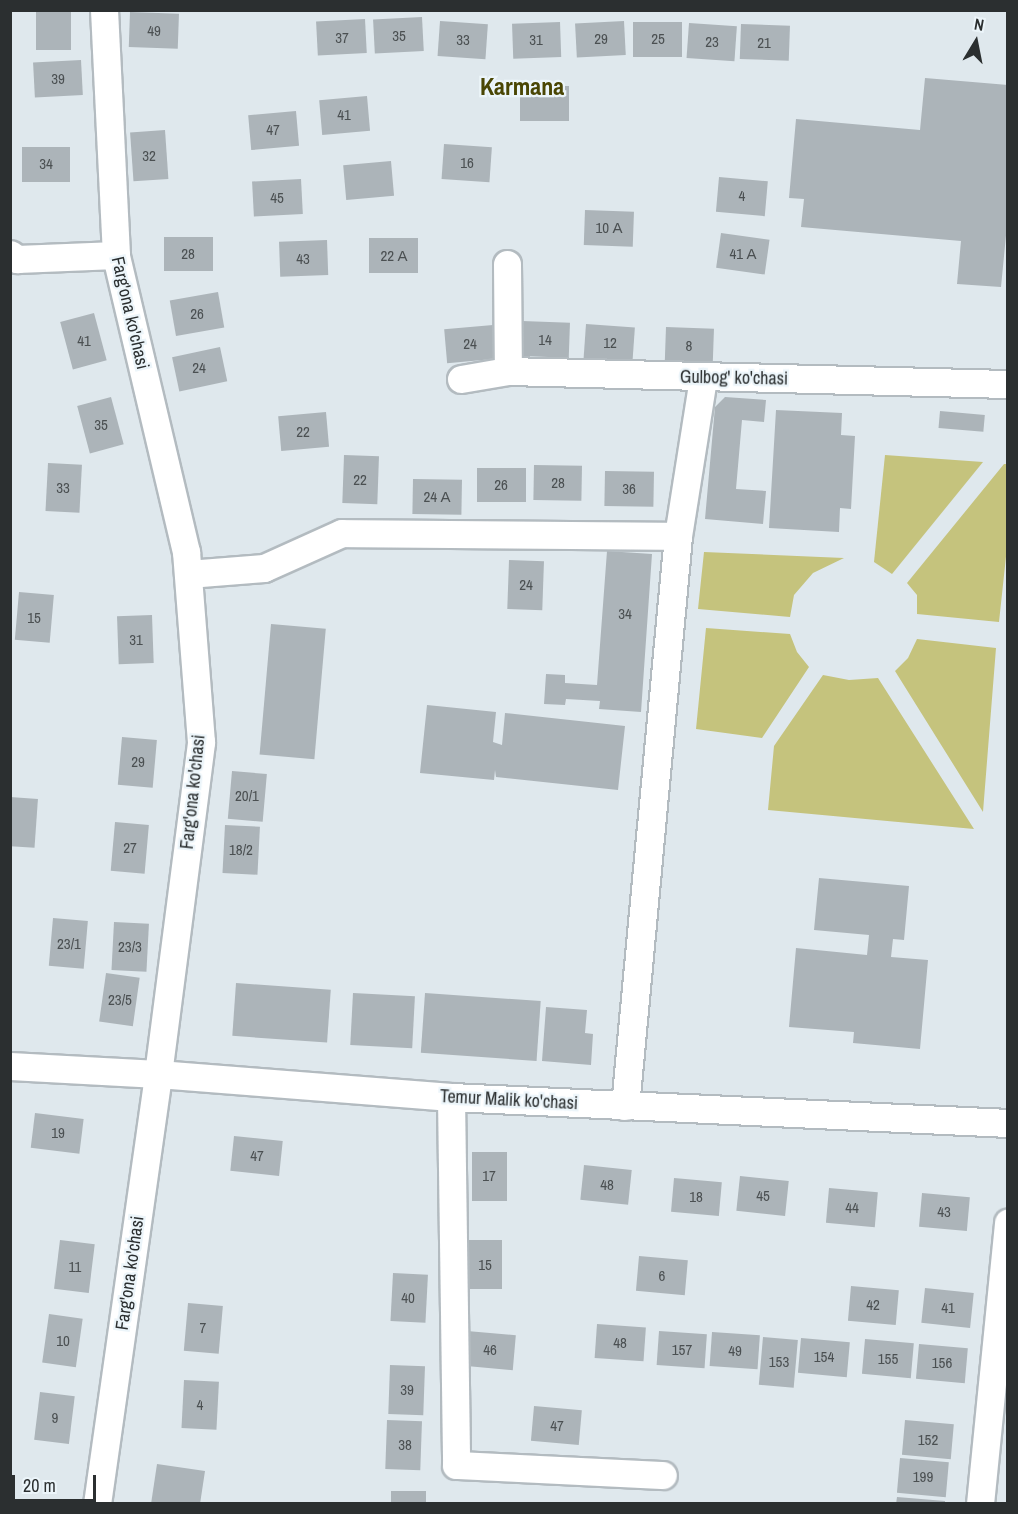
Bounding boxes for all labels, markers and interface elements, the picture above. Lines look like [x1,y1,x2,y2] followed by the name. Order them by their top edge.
[946,12,1006,72] north arrow
[973,13,986,36] text: N
[147,22,161,40] house number: 49
[392,27,406,45] house number: 35
[335,29,349,47] house number: 37
[594,30,608,48] house number: 29
[651,30,665,48] house number: 25
[456,31,470,49] house number: 33
[529,31,543,49] house number: 31
[705,33,719,51] house number: 23
[757,34,771,52] house number: 21
[51,70,65,88] house number: 39
[480,73,564,101] district label: Karmana
[337,106,351,124] house number: 41
[266,121,280,139] house number: 47
[142,147,156,165] house number: 32
[460,154,474,172] house number: 16
[39,155,53,173] house number: 34
[739,187,745,205] house number: 4
[270,189,284,207] house number: 45
[595,219,623,237] house number: 10 А
[181,245,195,263] house number: 28
[729,245,757,263] house number: 41 А
[380,247,408,265] house number: 22 А
[296,250,310,268] house number: 43
[107,255,153,371] street label: Farg'ona ko'chasi
[190,305,204,323] house number: 26
[538,331,552,349] house number: 14
[77,332,91,350] house number: 41
[603,334,617,352] house number: 12
[463,335,477,353] house number: 24
[686,337,692,355] house number: 8
[192,359,206,377] house number: 24
[680,366,788,390] street label: Gulbog' ko'chasi
[94,416,108,434] house number: 35
[296,423,310,441] house number: 22
[353,471,367,489] house number: 22
[551,474,565,492] house number: 28
[494,476,508,494] house number: 26
[56,479,70,497] house number: 33
[622,480,636,498] house number: 36
[423,488,451,506] house number: 24 А
[519,576,533,594] house number: 24
[618,605,632,623] house number: 34
[27,609,41,627] house number: 15
[129,631,143,649] house number: 31
[176,734,210,850] street label: Farg'ona ko'chasi
[131,753,145,771] house number: 29
[235,787,259,805] house number: 20/1
[123,839,137,857] house number: 27
[229,841,253,859] house number: 18/2
[57,935,81,953] house number: 23/1
[118,938,142,956] house number: 23/3
[108,991,132,1009] house number: 23/5
[439,1086,579,1114] street label: Temur Malik ko'chasi
[51,1124,65,1142] house number: 19
[250,1147,264,1165] house number: 47
[482,1167,496,1185] house number: 17
[600,1176,614,1194] house number: 48
[756,1187,770,1205] house number: 45
[689,1188,703,1206] house number: 18
[845,1199,859,1217] house number: 44
[937,1203,951,1221] house number: 43
[111,1215,149,1331] street label: Farg'ona ko'chasi
[478,1256,492,1274] house number: 15
[69,1258,81,1276] house number: 11
[659,1267,665,1285] house number: 6
[401,1289,415,1307] house number: 40
[866,1296,880,1314] house number: 42
[941,1299,955,1317] house number: 41
[200,1319,206,1337] house number: 7
[56,1332,70,1350] house number: 10
[613,1334,627,1352] house number: 48
[483,1341,497,1359] house number: 46
[672,1341,692,1359] house number: 157
[728,1342,742,1360] house number: 49
[814,1348,834,1366] house number: 154
[878,1350,898,1368] house number: 155
[769,1353,789,1371] house number: 153
[932,1354,952,1372] house number: 156
[400,1381,414,1399] house number: 39
[197,1396,203,1414] house number: 4
[52,1409,58,1427] house number: 9
[550,1417,564,1435] house number: 47
[918,1431,938,1449] house number: 152
[398,1436,412,1454] house number: 38
[15,1463,99,1501] scale bar
[913,1468,933,1486] house number: 199
[23,1473,56,1498] text: 20 m

